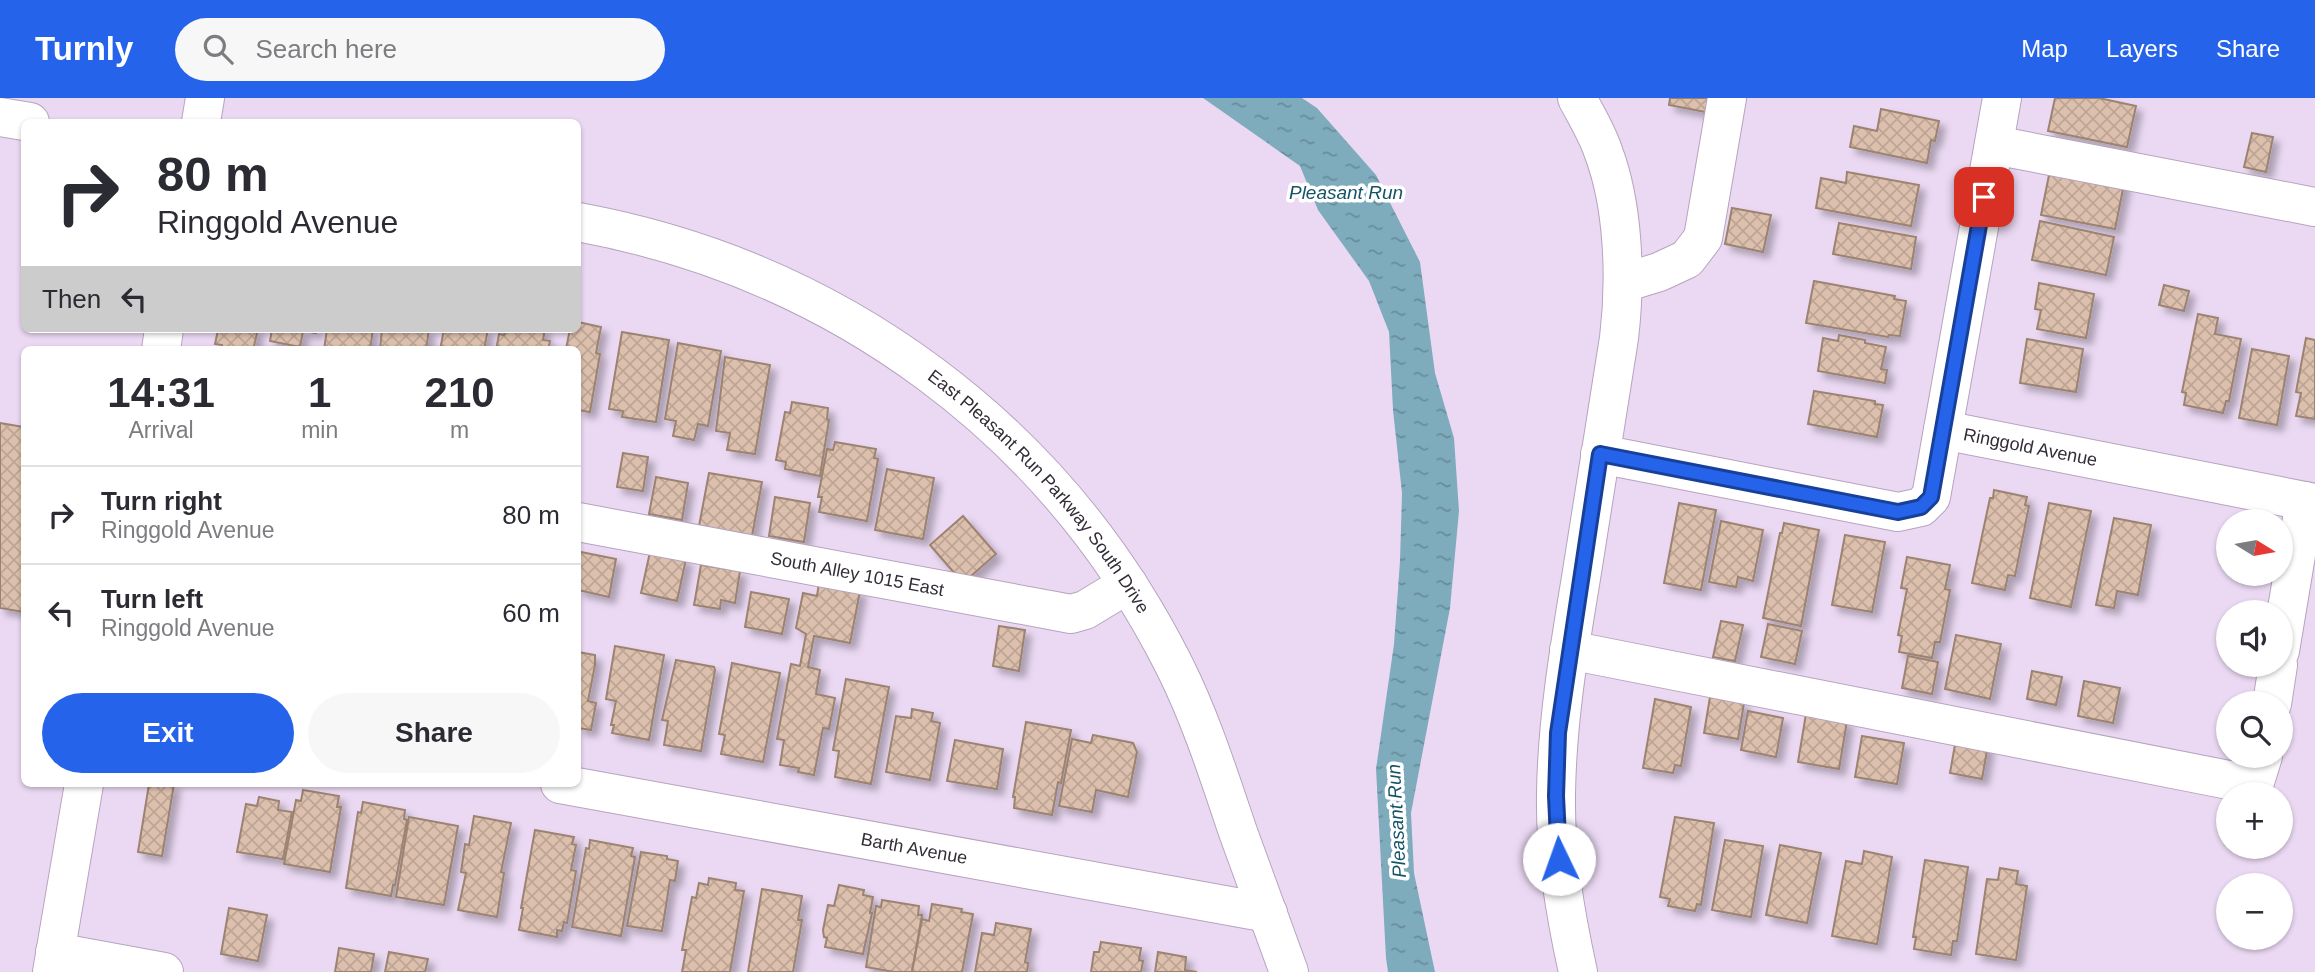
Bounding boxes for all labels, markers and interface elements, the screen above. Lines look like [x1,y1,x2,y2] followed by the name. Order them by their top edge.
[175,18,665,81] search box
[35,30,133,67] text: Turnly
[199,30,237,68] icon: search
[255,34,397,64] text: Search here
[2021,35,2068,62] text: Map
[2106,35,2178,62] text: Layers
[2216,35,2280,62] text: Share
[42,147,133,238] icon: right
[157,147,269,201] text: 80 m
[1954,167,2014,227] pin
[1965,178,2003,216] icon: arrive
[1289,182,1403,203] water label: Pleasant Run
[157,204,398,240] text: Ringgold Avenue
[115,280,153,318] icon: left
[42,284,101,314] text: Then
[924,366,1153,617] street label: East Pleasant Run Parkway South Drive
[107,369,215,416] text: 14:31
[308,369,331,416] text: 1
[425,369,495,416] text: 210
[128,417,194,443] text: Arrival
[301,417,338,443] text: min
[450,417,469,443] text: m
[1962,424,2099,470] street label: Ringgold Avenue
[101,486,222,516] text: Turn right
[42,496,80,534] icon: right
[502,500,560,530] text: 80 m
[2216,509,2292,586] north arrow
[2216,509,2293,950] map controls
[101,517,275,543] text: Ringgold Avenue
[769,548,946,600] street label: South Alley 1015 East
[101,584,203,614] text: Turn left
[42,594,80,632] icon: left
[502,598,560,628] text: 60 m
[2216,600,2293,677] button: sound
[101,615,275,641] text: Ringgold Avenue
[2216,691,2293,768] button: search
[42,693,294,773] button: Exit
[308,693,560,773] button: Share
[1383,763,1410,878] water label: Pleasant Run
[2216,782,2293,859] button: +
[1522,822,1596,896] position arrow
[859,829,969,868] street label: Barth Avenue
[2216,873,2293,950] button: −

